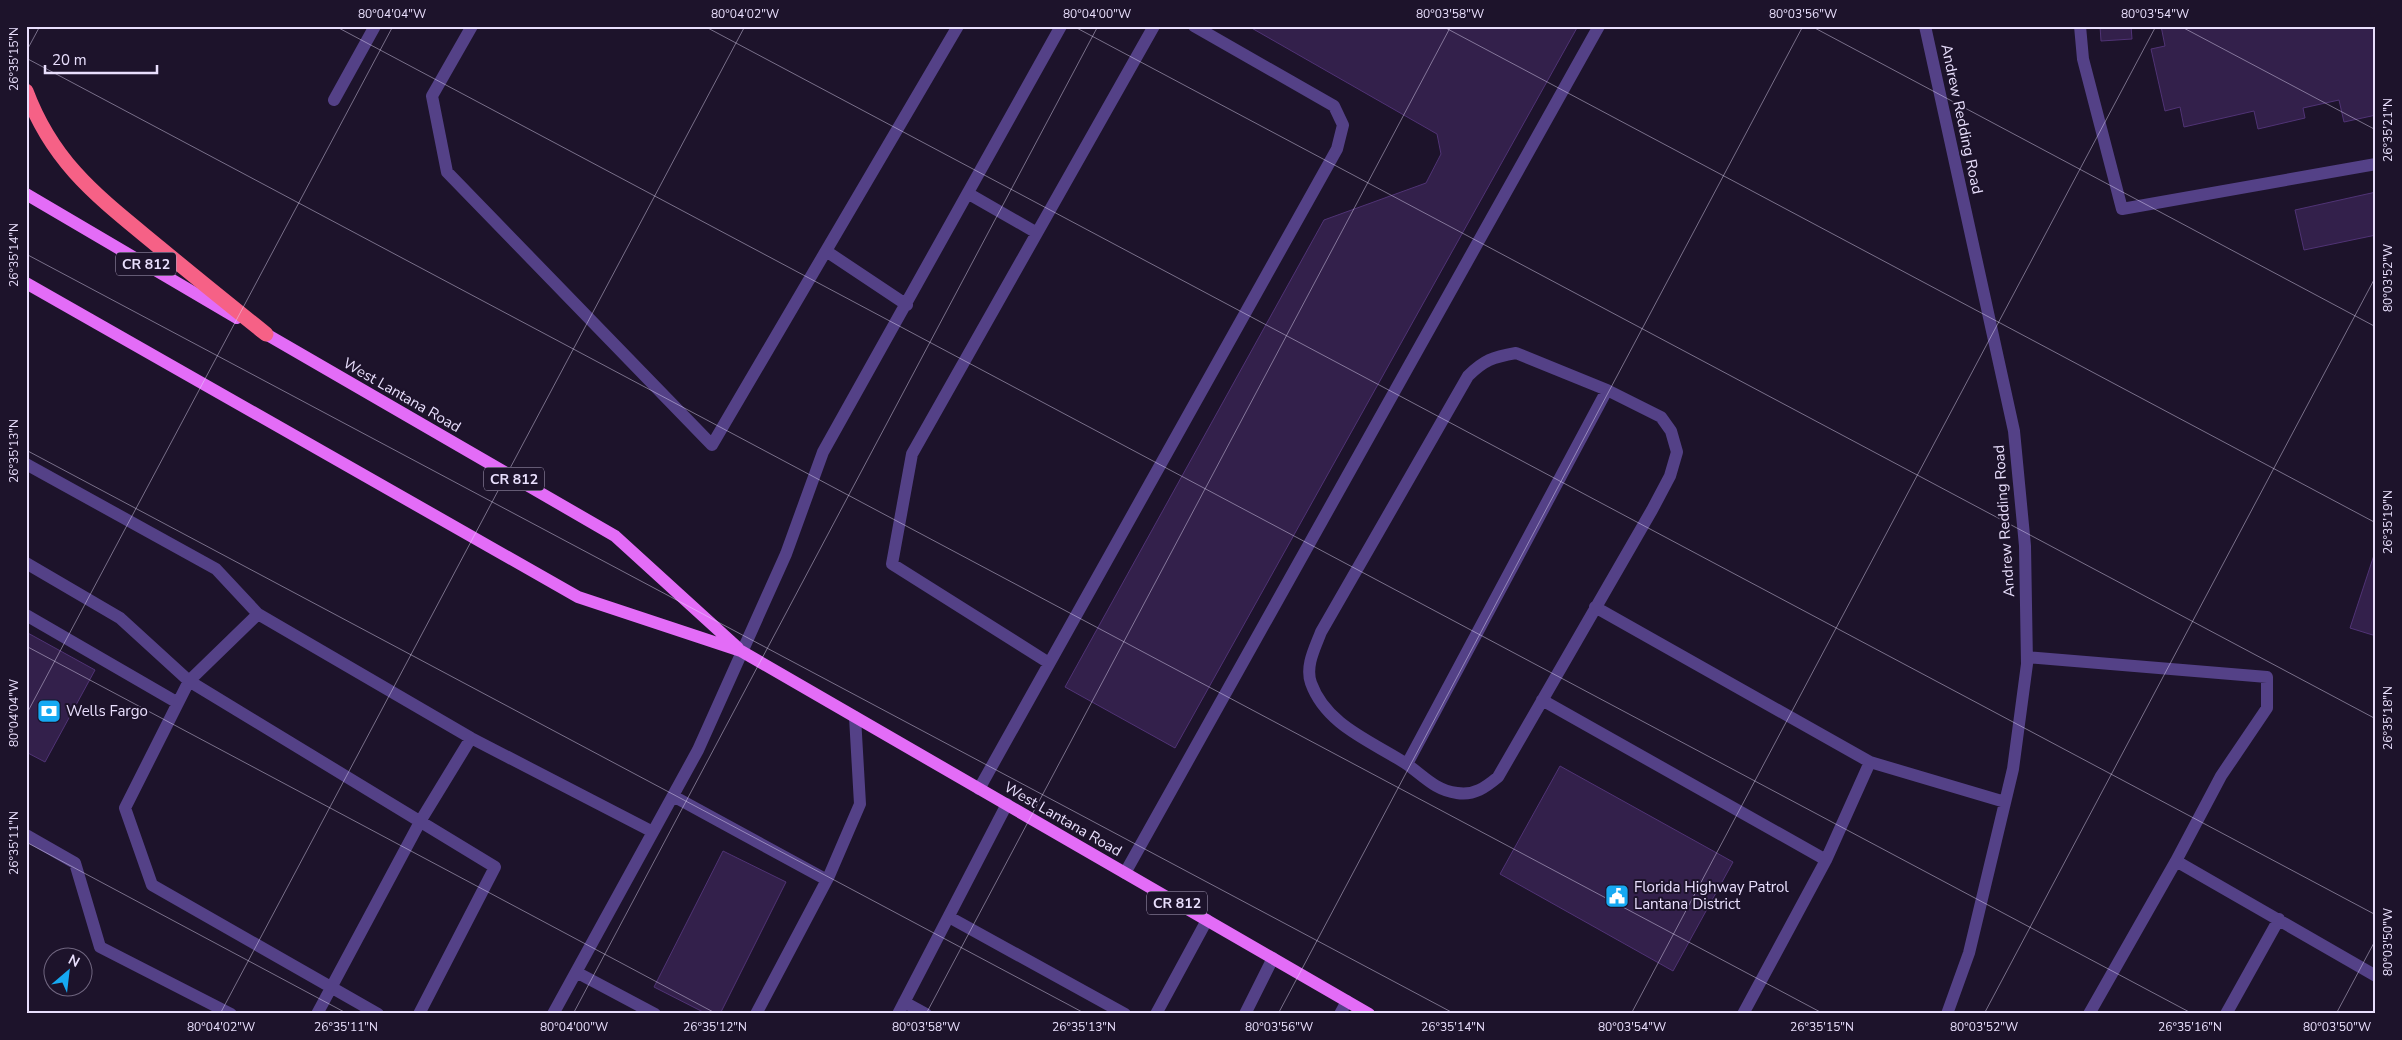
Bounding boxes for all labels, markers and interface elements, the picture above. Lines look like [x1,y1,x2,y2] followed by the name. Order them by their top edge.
[358,6,426,22] text: 80°04'04"W
[711,6,779,22] text: 80°04'02"W
[1063,6,1131,22] text: 80°04'00"W
[1416,6,1484,22] text: 80°03'58"W
[1769,6,1837,22] text: 80°03'56"W
[2121,6,2189,22] text: 80°03'54"W
[6,27,22,91] text: 26°35'15"N
[45,42,158,74] scale bar
[1936,42,1988,196] street label: Andrew Redding Road
[52,50,87,70] text: 20 m
[2380,98,2396,162] text: 26°35'21"N
[6,223,22,287] text: 26°35'14"N
[2380,244,2396,312] text: 80°03'52"W
[116,252,176,276] road number: CR 812
[339,353,465,437] street label: West Lantana Road
[6,419,22,483] text: 26°35'13"N
[1989,444,2019,598] street label: Andrew Redding Road
[484,468,544,490] road number: CR 812
[2380,490,2396,554] text: 26°35'19"N
[6,679,22,747] text: 80°04'04"W
[2380,686,2396,750] text: 26°35'18"N
[36,698,62,724] bank icon: Wells Fargo
[66,701,148,721] place label: Wells Fargo
[1000,777,1126,861] street label: West Lantana Road
[6,811,22,875] text: 26°35'11"N
[1634,877,1789,914] place label: Florida Highway Patrol Lantana District
[1604,883,1630,909] public building icon: Florida Highway Patrol Lantana District
[1147,891,1207,914] road number: CR 812
[2380,908,2396,976] text: 80°03'50"W
[42,948,92,998] north arrow
[65,950,83,972] text: N
[187,1019,255,1035] text: 80°04'02"W
[314,1019,378,1035] text: 26°35'11"N
[540,1019,608,1035] text: 80°04'00"W
[683,1019,747,1035] text: 26°35'12"N
[892,1019,960,1035] text: 80°03'58"W
[1052,1019,1116,1035] text: 26°35'13"N
[1245,1019,1313,1035] text: 80°03'56"W
[1421,1019,1485,1035] text: 26°35'14"N
[1598,1019,1666,1035] text: 80°03'54"W
[1790,1019,1854,1035] text: 26°35'15"N
[1950,1019,2018,1035] text: 80°03'52"W
[2158,1019,2222,1035] text: 26°35'16"N
[2303,1019,2371,1035] text: 80°03'50"W

